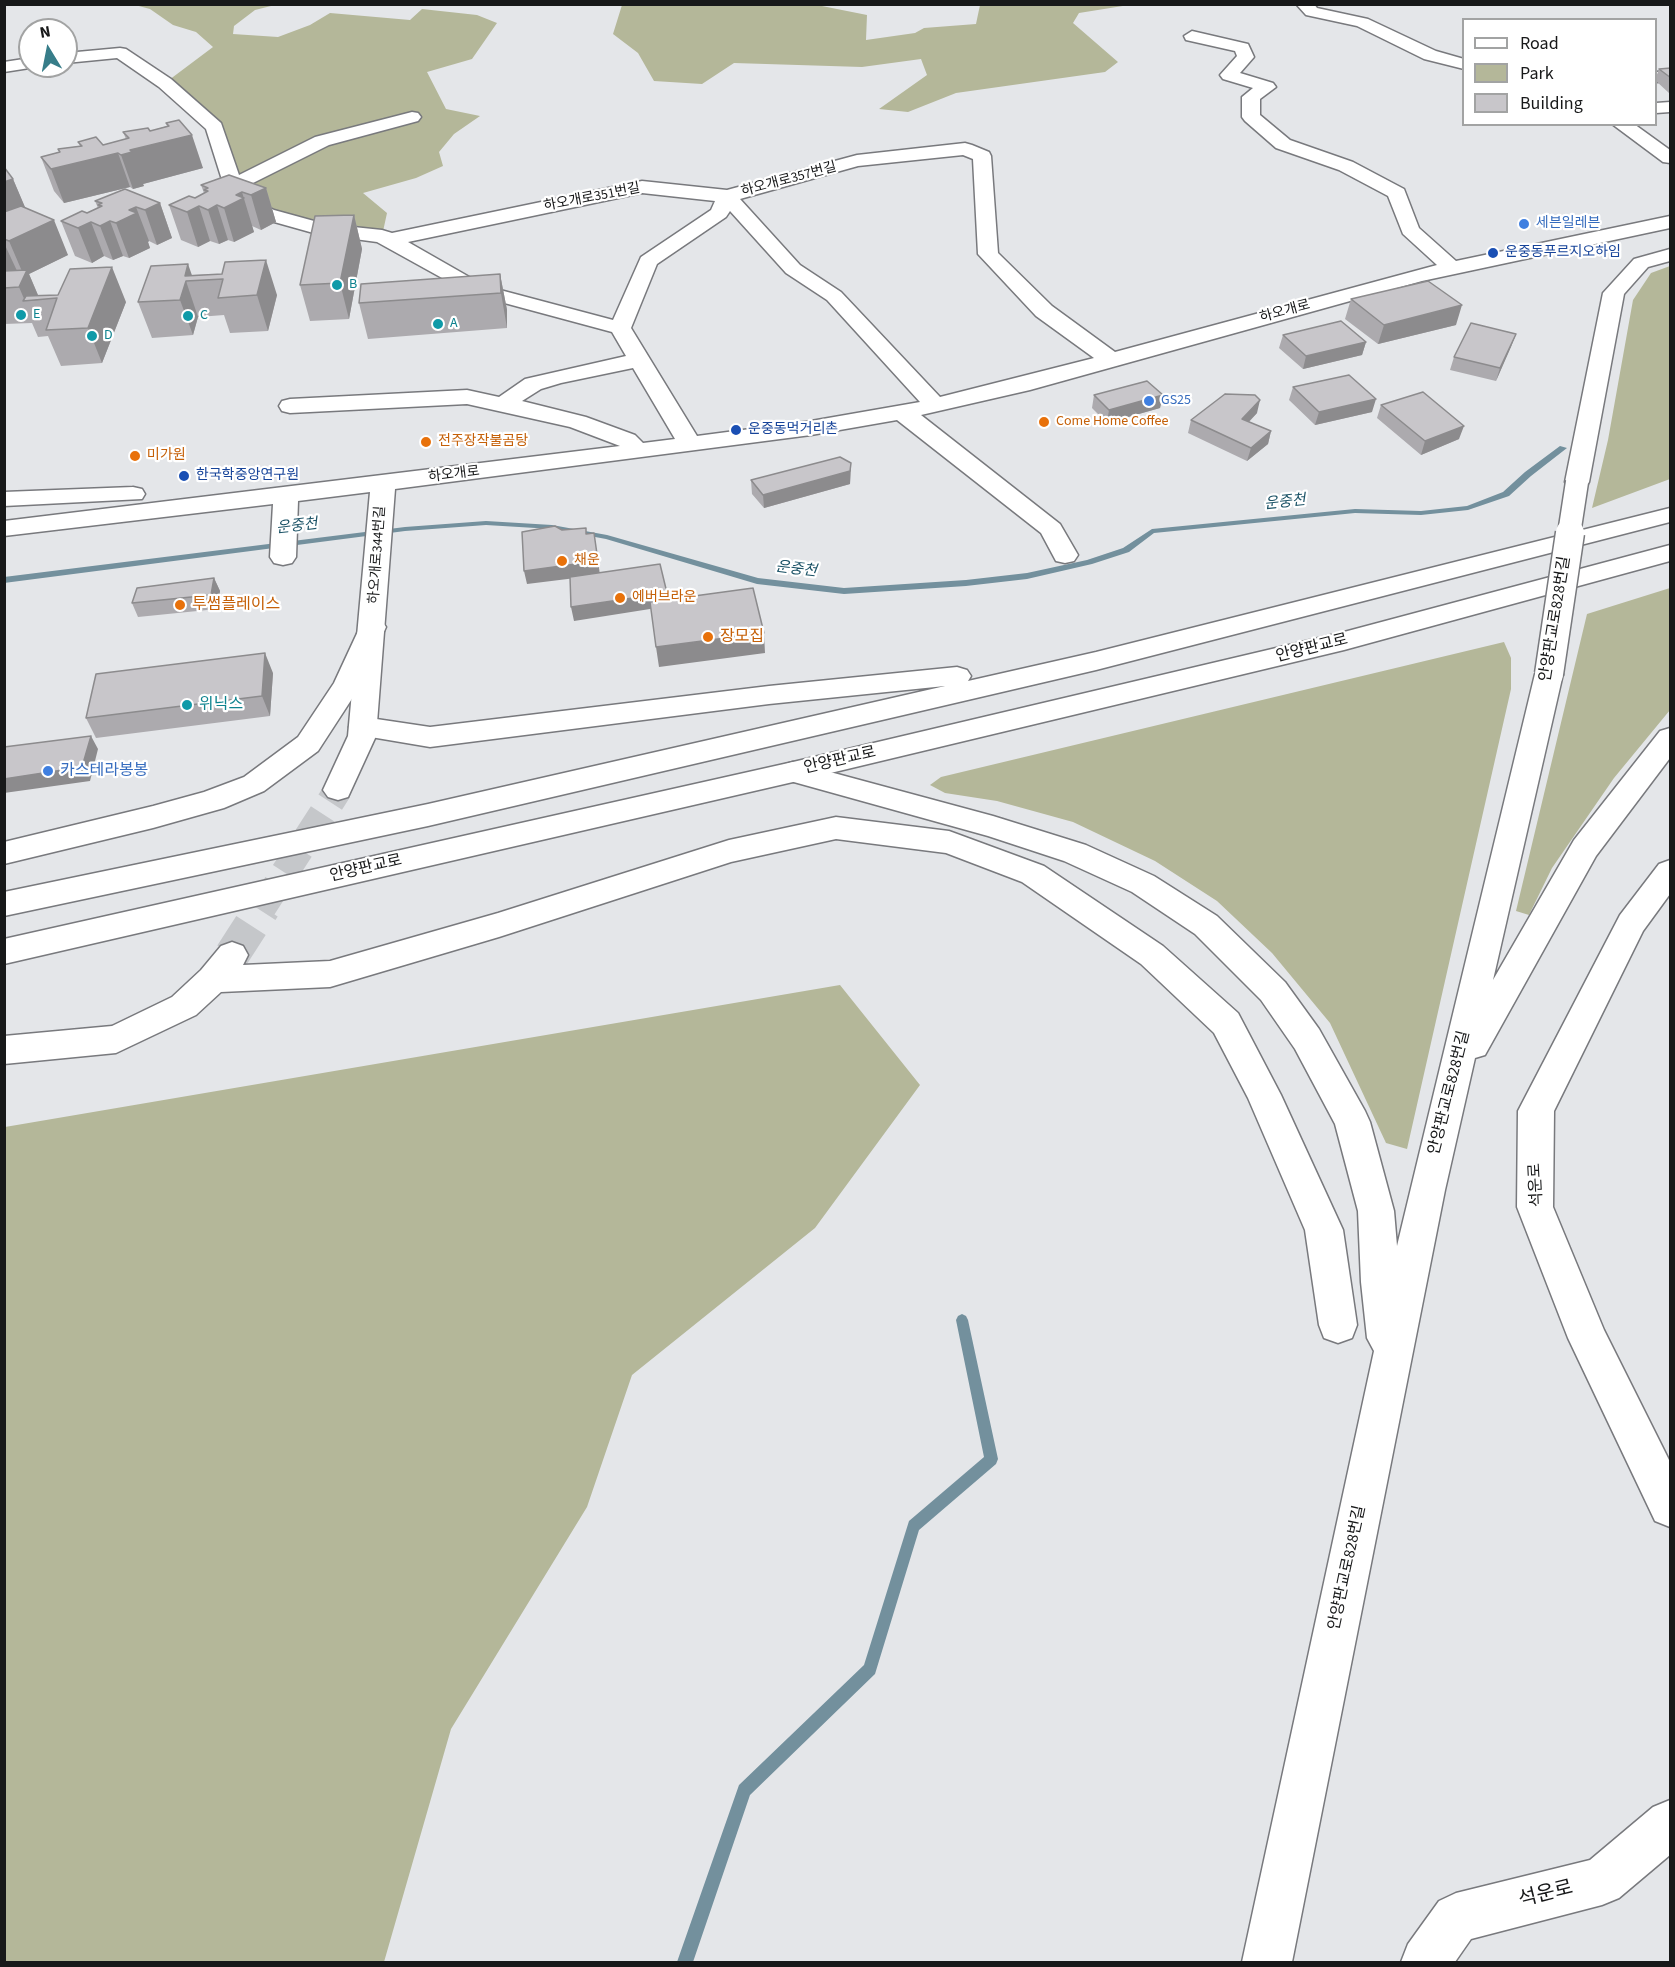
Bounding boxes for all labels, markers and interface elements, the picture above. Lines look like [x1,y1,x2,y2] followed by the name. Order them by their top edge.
[18,18,78,78] north arrow
[1462,18,1657,126] legend
[38,20,52,44] text: N
[1520,31,1559,56] text: Road
[1520,61,1554,86] text: Park
[1520,91,1583,116] text: Building
[739,159,839,201] street label: 하오개로357번길
[542,180,642,216] street label: 하오개로351번길
[1536,216,1600,232] place label: 세븐일레븐
[1517,217,1531,231] marker: 세븐일레븐
[1505,245,1621,261] place label: 운중동푸르지오하임
[1486,246,1500,260] marker: 운중동푸르지오하임
[349,277,357,293] place label: B
[330,278,344,292] marker: B
[1258,297,1312,327] street label: 하오개로
[33,307,40,323] place label: E
[14,308,28,322] marker: E
[200,308,208,324] place label: C
[181,309,195,323] marker: C
[450,316,458,332] place label: A
[431,317,445,331] marker: A
[104,328,113,344] place label: D
[85,329,99,343] marker: D
[1161,393,1191,409] place label: GS25
[1142,394,1156,408] marker: GS25
[1056,414,1168,430] place label: Come Home Coffee
[1037,415,1051,429] marker: Come Home Coffee
[748,422,838,438] place label: 운중동먹거리촌
[729,423,743,437] marker: 운중동먹거리촌
[438,434,528,450] place label: 전주장작불곰탕
[419,435,433,449] marker: 전주장작불곰탕
[147,448,186,464] place label: 미가원
[128,449,142,463] marker: 미가원
[427,464,481,486] street label: 하오개로
[196,468,299,484] place label: 한국학중앙연구원
[177,469,191,483] marker: 한국학중앙연구원
[1263,492,1307,514] water label: 운중천
[366,505,390,605] street label: 하오개로344번길
[275,516,319,538] water label: 운중천
[574,553,600,569] place label: 채운
[555,554,569,568] marker: 채운
[1537,555,1575,683] street label: 안양판교로828번길
[774,559,818,581] water label: 운중천
[632,590,696,606] place label: 에버브라운
[613,591,627,605] marker: 에버브라운
[192,595,280,615] place label: 투썸플레이스
[173,598,187,612] marker: 투썸플레이스
[720,627,764,647] place label: 장모집
[701,630,715,644] marker: 장모집
[1274,631,1350,667] street label: 안양판교로
[199,695,243,715] place label: 위닉스
[180,698,194,712] marker: 위닉스
[802,743,878,779] street label: 안양판교로
[60,761,148,781] place label: 카스테라봉봉
[41,764,55,778] marker: 카스테라봉봉
[328,851,404,887] street label: 안양판교로
[1425,1029,1475,1157] street label: 안양판교로828번길
[1526,1162,1548,1208] street label: 석운로
[1325,1504,1371,1632] street label: 안양판교로828번길
[1516,1877,1576,1913] street label: 석운로

